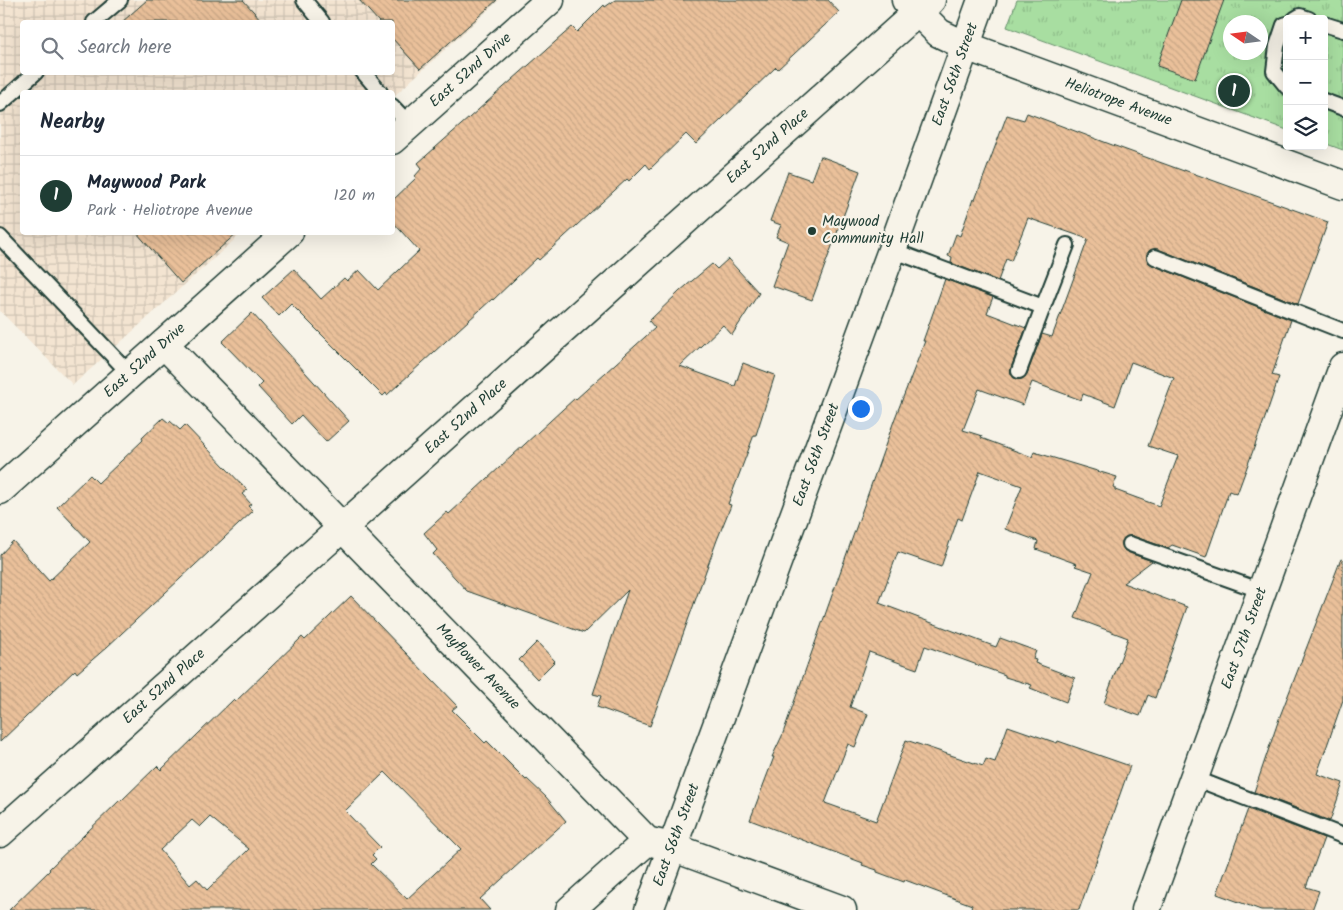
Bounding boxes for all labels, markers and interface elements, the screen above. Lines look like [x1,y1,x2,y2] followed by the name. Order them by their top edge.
[1223,15,1268,60] north arrow
[1283,15,1328,150] map controls
[1283,15,1328,60] button: +
[926,19,985,129] street label: East 56th Street
[20,20,395,75] search box
[424,27,518,114] street label: East 52nd Drive
[78,33,172,63] text: Search here
[38,34,66,62] icon: search
[1283,60,1328,105] button: −
[1061,71,1176,133] street label: Heliotrope Avenue
[1218,72,1250,110] pin: 1
[721,102,815,190] street label: East 52nd Place
[1283,105,1328,150] button: layers
[40,106,105,139] text: Nearby
[87,168,206,198] text: Maywood Park
[54,183,58,208] text: 1
[334,183,375,208] text: 120 m
[87,198,253,223] text: Park · Heliotrope Avenue
[822,210,924,251] place label: Maywood Community Hall
[806,225,818,237] marker: Maywood Community Hall
[98,317,192,404] street label: East 52nd Drive
[419,373,513,461] street label: East 52nd Place
[848,396,874,422] your location
[787,400,847,510] street label: East 56th Street
[1215,584,1274,693] street label: East 57th Street
[430,618,526,716] street label: Mayflower Avenue
[117,643,211,730] street label: East 52nd Place
[647,780,707,890] street label: East 56th Street

